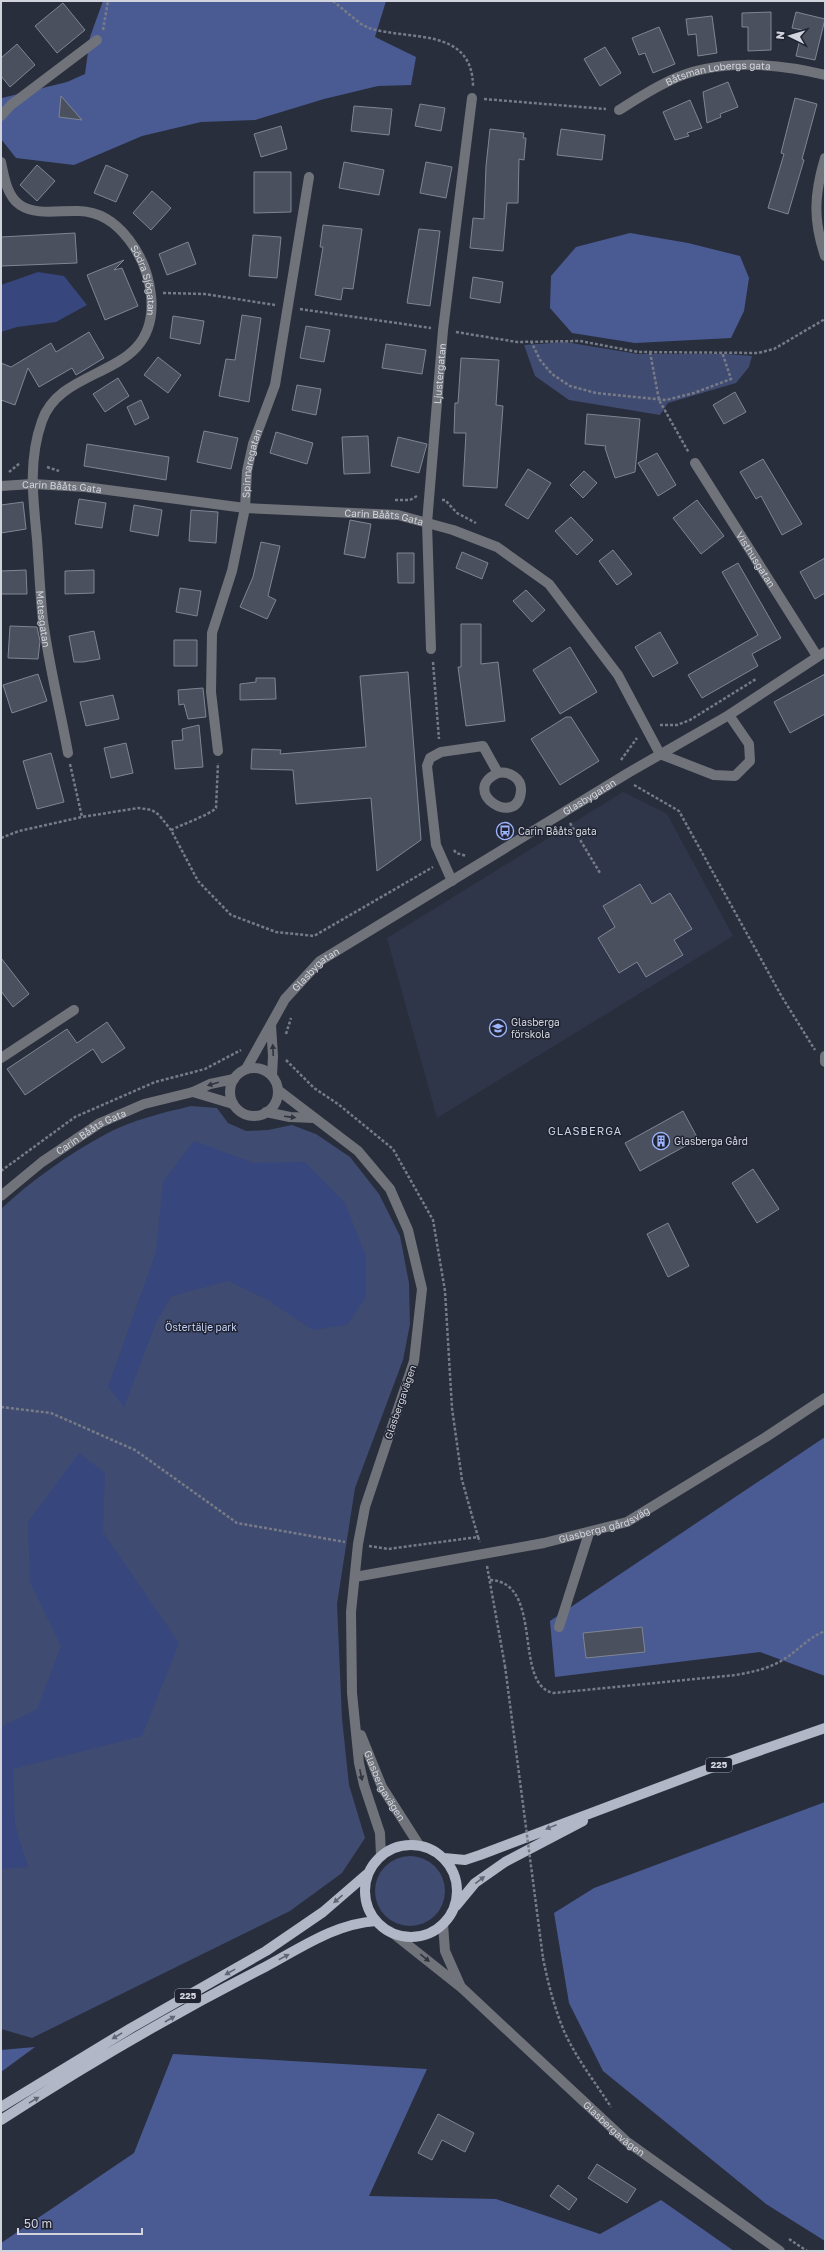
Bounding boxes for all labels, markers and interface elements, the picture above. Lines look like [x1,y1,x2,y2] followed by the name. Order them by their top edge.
[770,16,810,56] north arrow
[773,30,786,40] text: N
[663,59,771,88] street label: Båtsman Lobergs gata
[128,243,158,316] street label: Södra Sjögatan
[431,343,448,404] street label: Ljustergatan
[240,427,264,498] street label: Spinnaregatan
[22,478,102,495] street label: Carin Bååts Gata
[344,507,425,528] street label: Carin Bååts Gata
[734,529,778,590] street label: Visthusgatan
[34,590,53,648] street label: Metesgatan
[560,776,618,818] street label: Glasbygatan
[495,821,515,841] bus stop icon: Carin Bååts gata
[518,825,597,837] place label: Carin Bååts gata
[289,945,341,994] street label: Glasbygatan
[511,1016,560,1040] place label: Glasberga förskola
[488,1018,508,1038] school or university icon: Glasberga förskola
[269,1044,276,1056] one-way arrow
[207,1081,219,1087] one-way arrow
[53,1107,128,1157] street label: Carin Bååts Gata
[284,1113,296,1120] one-way arrow
[548,1124,622,1137] district label: GLASBERGA
[651,1131,671,1151] building icon: Glasberga Gård
[674,1135,748,1147] place label: Glasberga Gård
[165,1320,237,1333] park label: Östertälje park
[382,1363,418,1441] street label: Glasbergavägen
[557,1504,652,1545] street label: Glasberga gårdsväg
[362,1749,408,1823] street label: Glasbergavägen
[706,1758,732,1772] road number: 225
[359,1769,365,1781] one-way arrow
[544,1825,556,1831] one-way arrow
[474,1876,485,1885] one-way arrow
[332,1895,343,1904] one-way arrow
[278,1953,290,1960] one-way arrow
[419,1954,430,1962] one-way arrow
[224,1968,236,1975] one-way arrow
[175,1989,201,2003] road number: 225
[164,2015,176,2022] one-way arrow
[112,2032,122,2040] one-way arrow
[29,2096,39,2104] one-way arrow
[581,2098,647,2159] street label: Glasbergavägen
[18,2210,142,2236] scale bar
[24,2216,52,2231] text: 50 m

